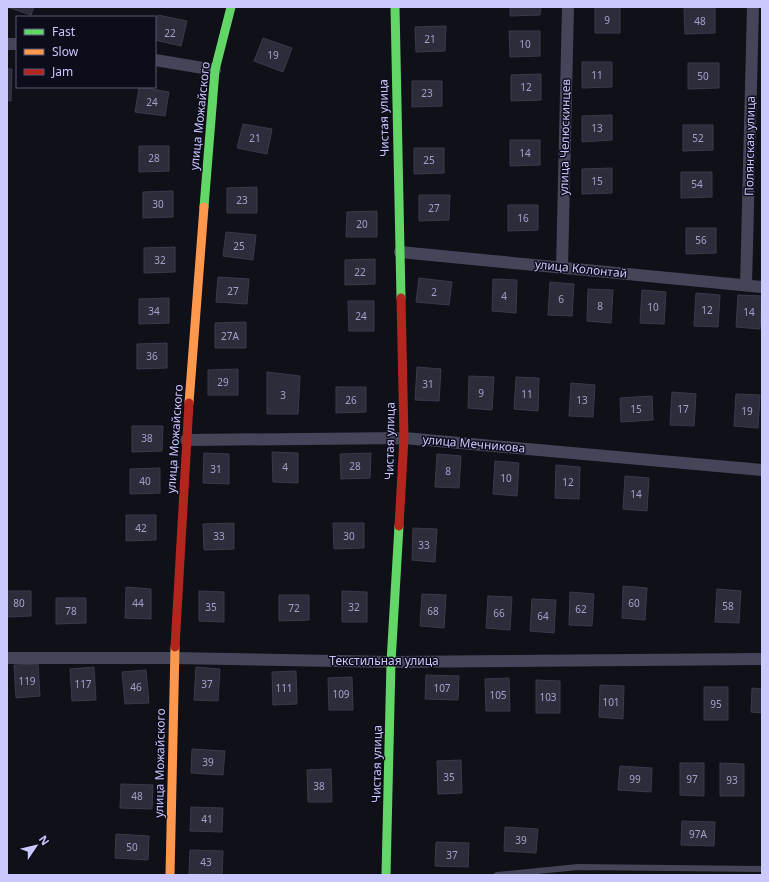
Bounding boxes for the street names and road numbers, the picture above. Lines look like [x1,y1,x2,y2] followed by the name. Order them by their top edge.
[185,61,214,171] street label: улица Можайского
[555,78,574,195] street label: улица Челюскинцев
[374,79,393,157] street label: Чистая улица
[740,96,759,196] street label: Полянская улица
[534,255,628,282] street label: улица Колонтай
[162,384,187,494] street label: улица Можайского
[380,402,399,480] street label: Чистая улица
[422,431,526,456] street label: улица Мечникова
[329,652,439,669] street label: Текстильная улица
[150,708,169,818] street label: улица Можайского
[367,725,386,803] street label: Чистая улица

